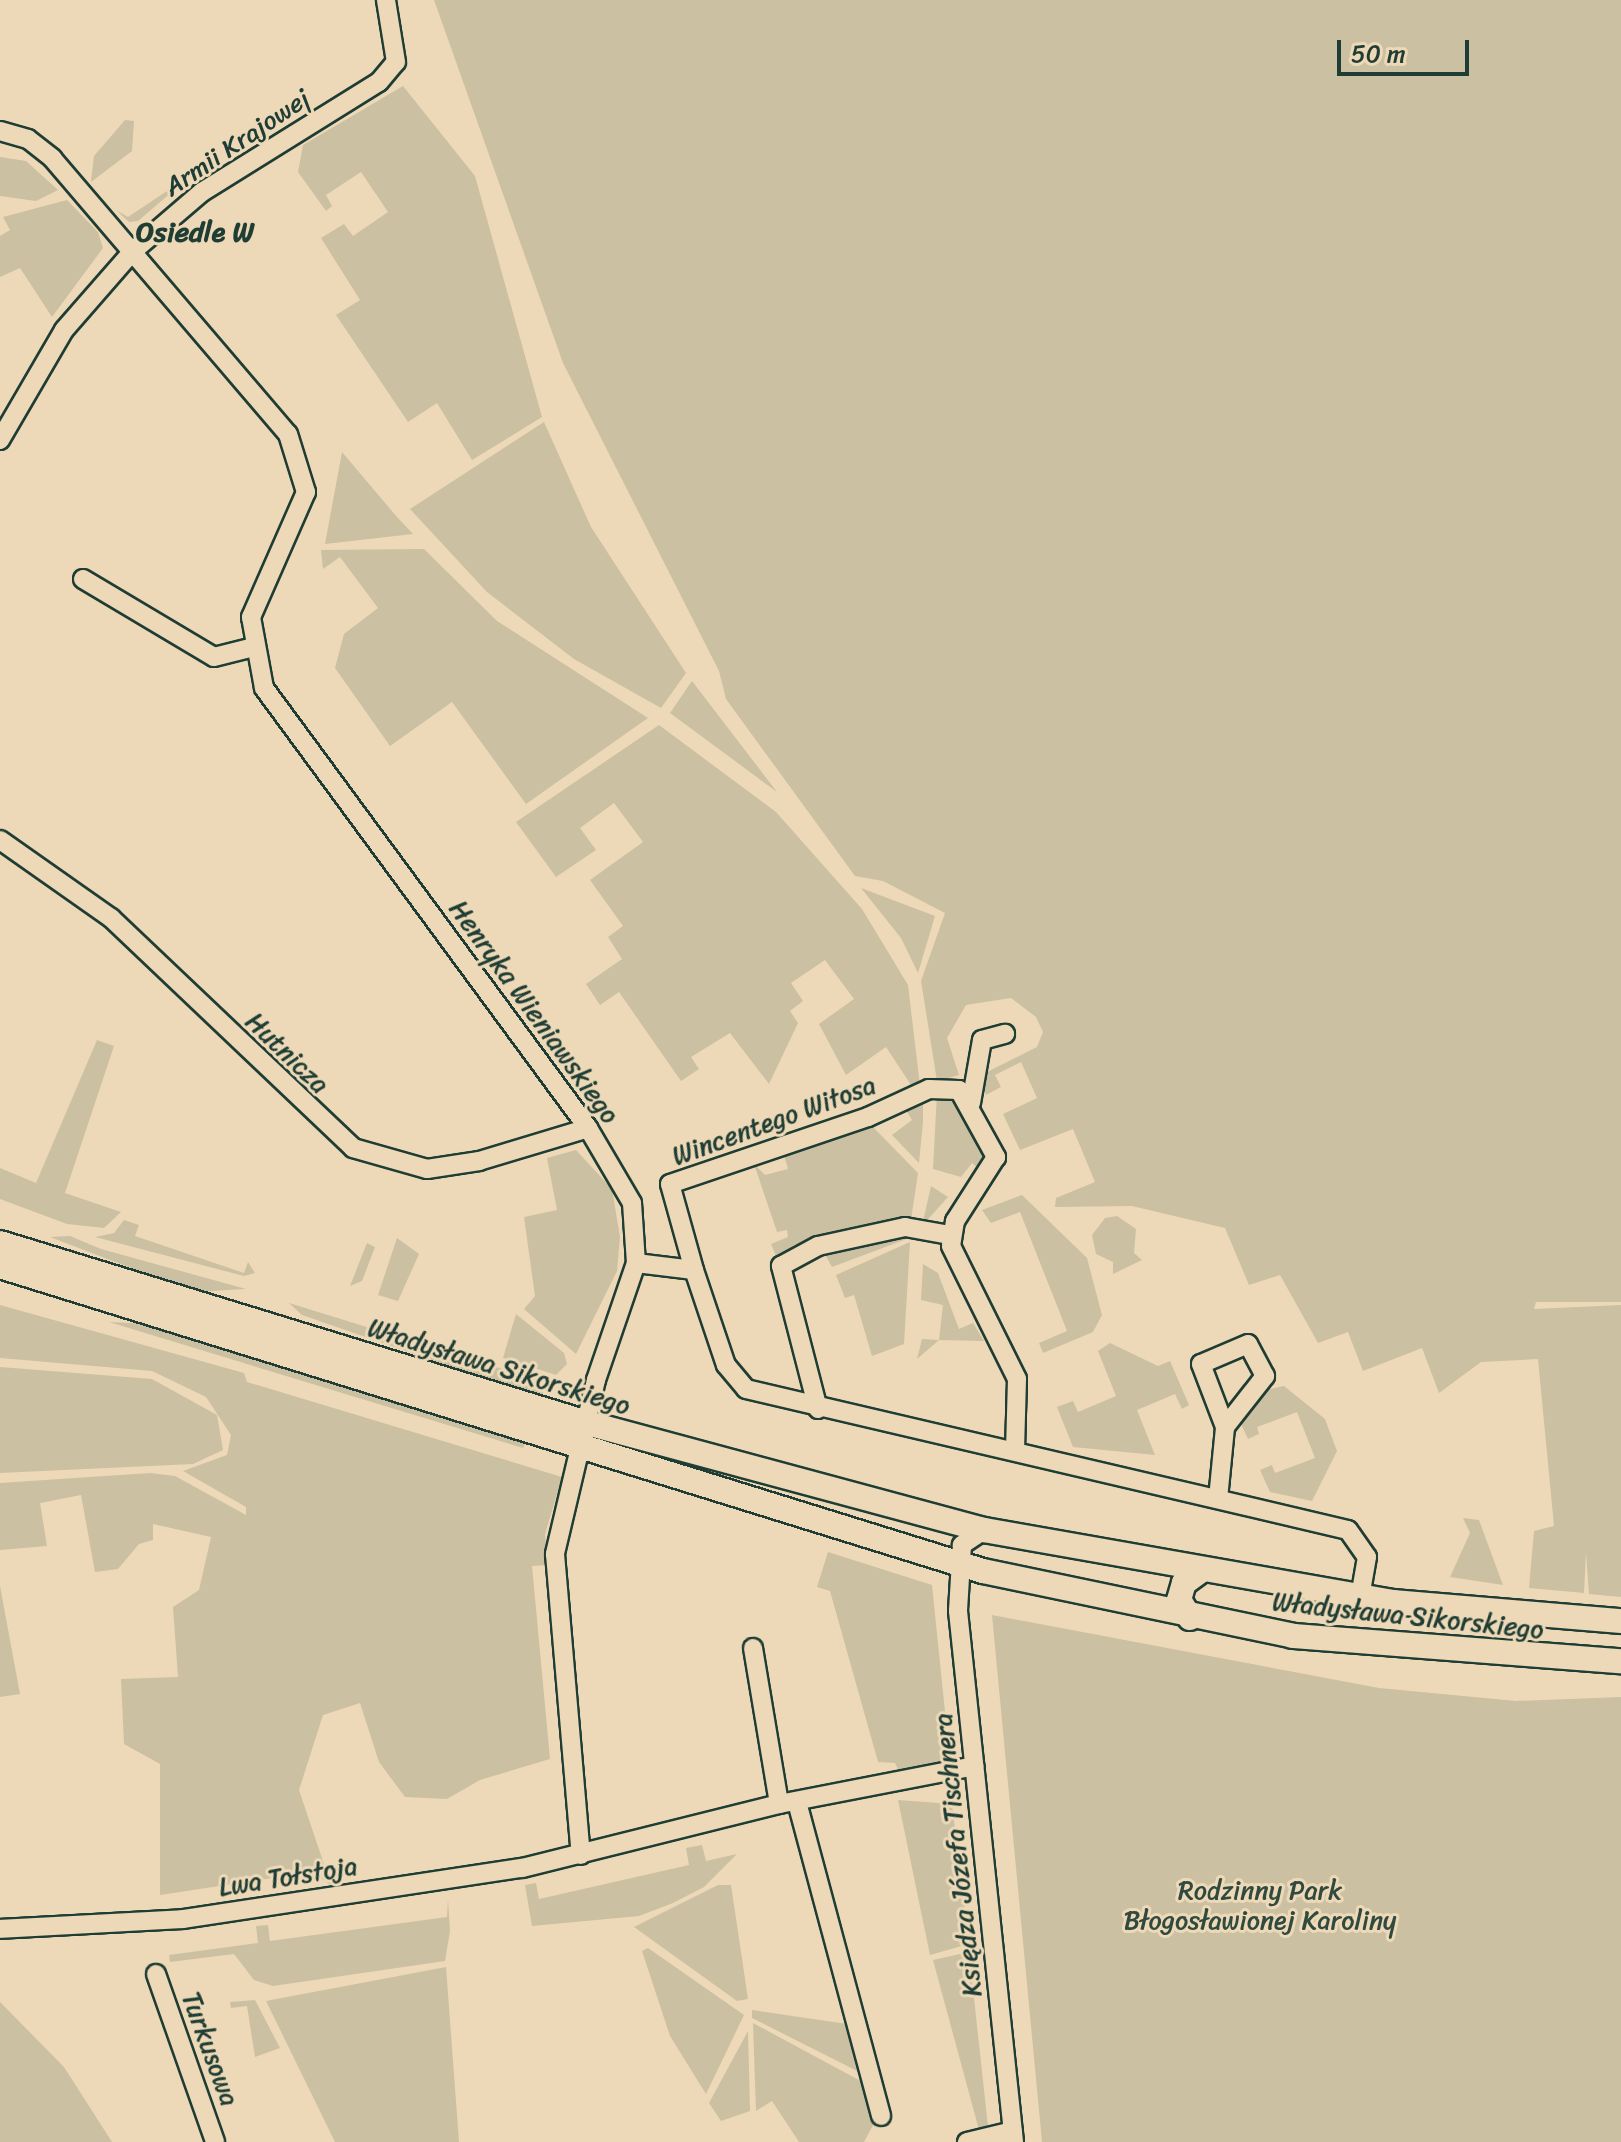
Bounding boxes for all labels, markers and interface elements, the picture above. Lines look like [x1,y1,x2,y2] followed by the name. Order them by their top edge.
[1341,24,1473,74] scale bar
[1351,33,1406,75] text: 50 m
[158,83,316,203] street label: Armii Krajowej
[136,215,254,249] district label: Osiedle W
[443,895,625,1129] street label: Henryka Wieniawskiego
[239,1006,335,1100] street label: Hutnicza
[667,1069,881,1173] street label: Wincentego Witosa
[365,1312,633,1422] street label: Władysława Sikorskiego
[1271,1586,1545,1646] street label: Władysława Sikorskiego
[927,1710,989,2000] street label: Księdza Józefa Tischnera
[216,1851,360,1903] street label: Lwa Tołstoja
[1124,1875,1396,1936] park label: Rodzinny Park Błogosławionej Karoliny
[175,1988,245,2110] street label: Turkusowa

